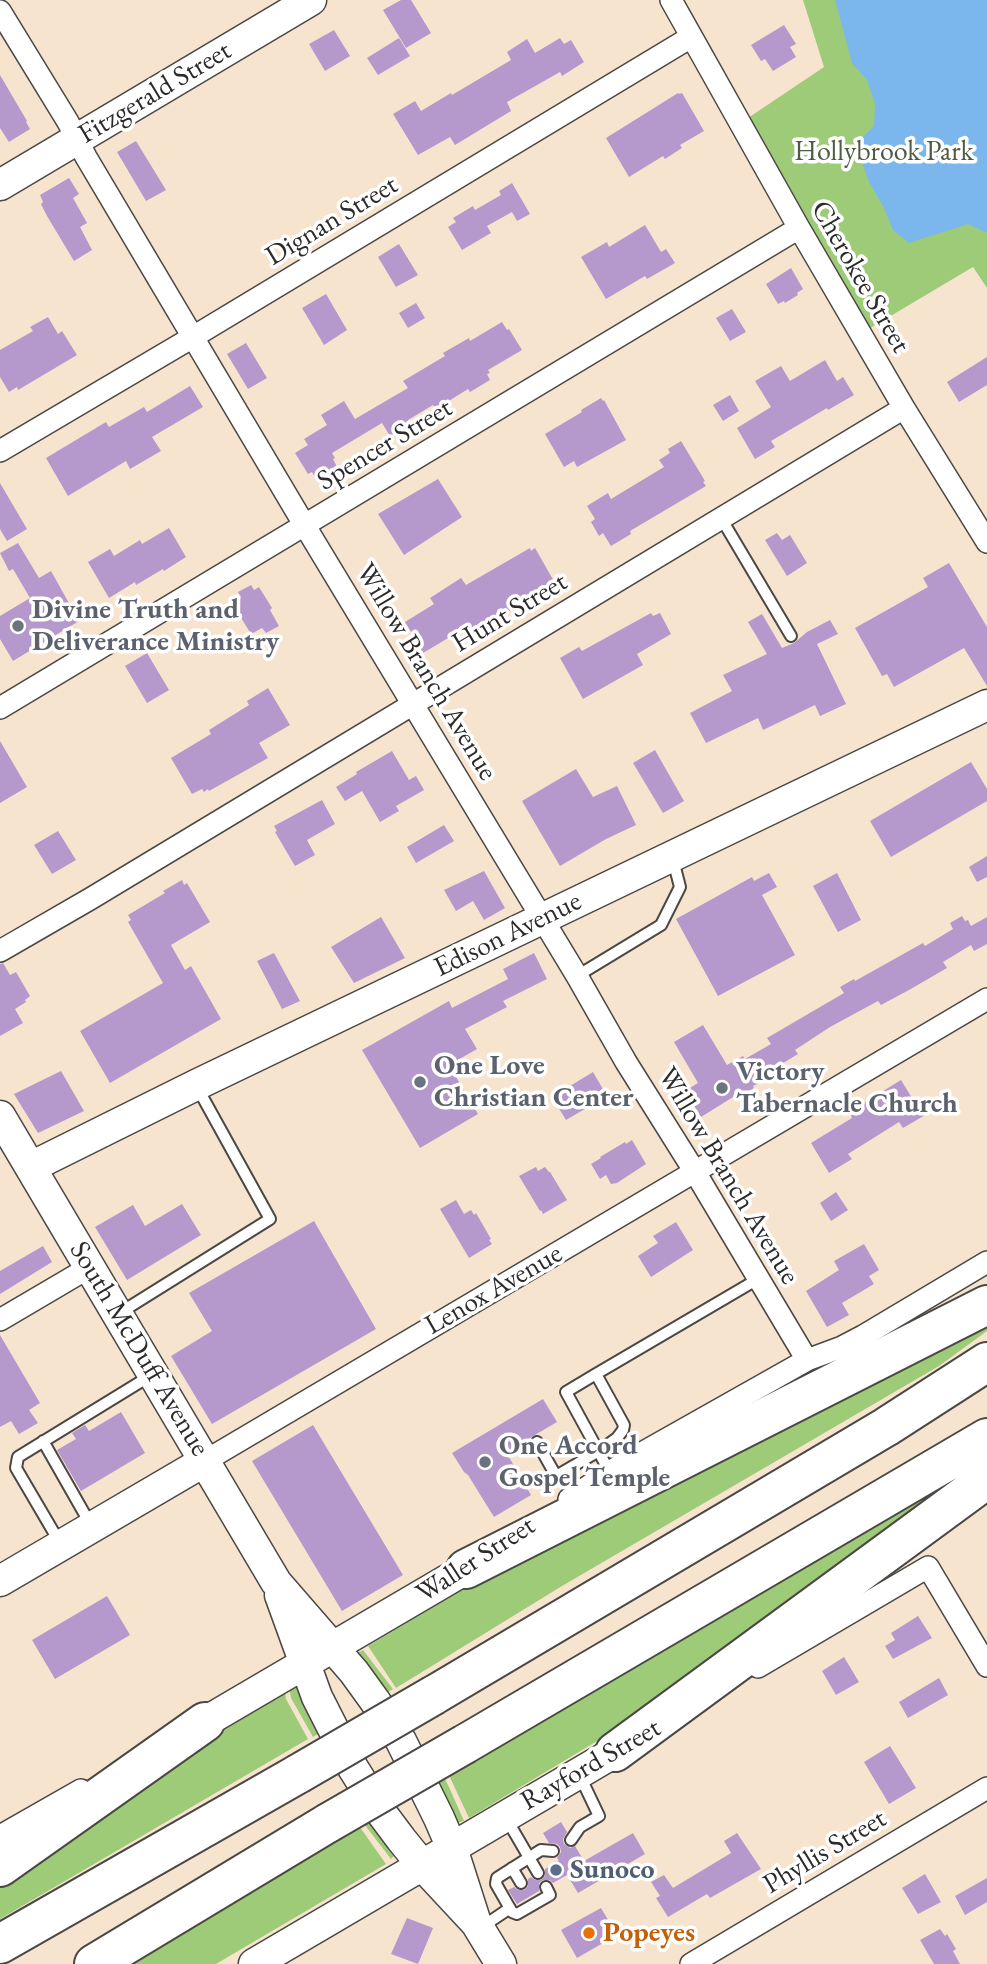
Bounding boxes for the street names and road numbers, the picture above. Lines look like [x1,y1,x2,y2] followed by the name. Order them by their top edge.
[73,34,237,152] street label: Fitzgerald Street
[260,168,404,274] street label: Dignan Street
[803,195,917,359] street label: Cherokee Street
[311,392,459,498] street label: Spencer Street
[348,557,504,787] street label: Willow Branch Avenue
[446,566,574,660] street label: Hunt Street
[429,885,587,985] street label: Edison Avenue
[650,1061,806,1291] street label: Willow Branch Avenue
[62,1236,216,1462] street label: South McDuff Avenue
[419,1237,569,1343] street label: Lenox Avenue
[410,1509,542,1611] street label: Waller Street
[515,1711,667,1819] street label: Rayford Street
[757,1802,893,1902] street label: Phyllis Street

